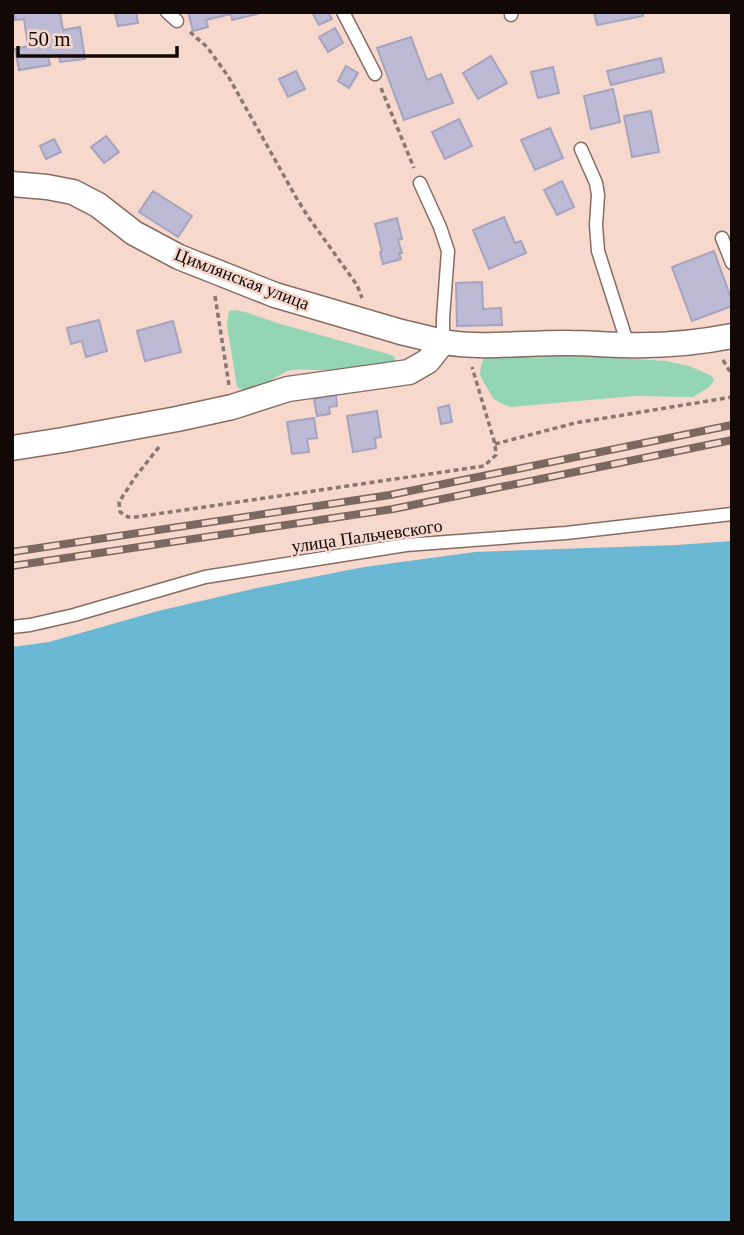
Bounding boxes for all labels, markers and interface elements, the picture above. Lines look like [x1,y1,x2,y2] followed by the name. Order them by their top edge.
[18,14,177,58] scale bar
[28,27,71,51] text: 50 m
[172,244,312,314] street label: Цимлянская улица
[290,516,444,556] street label: улица Пальчевского

